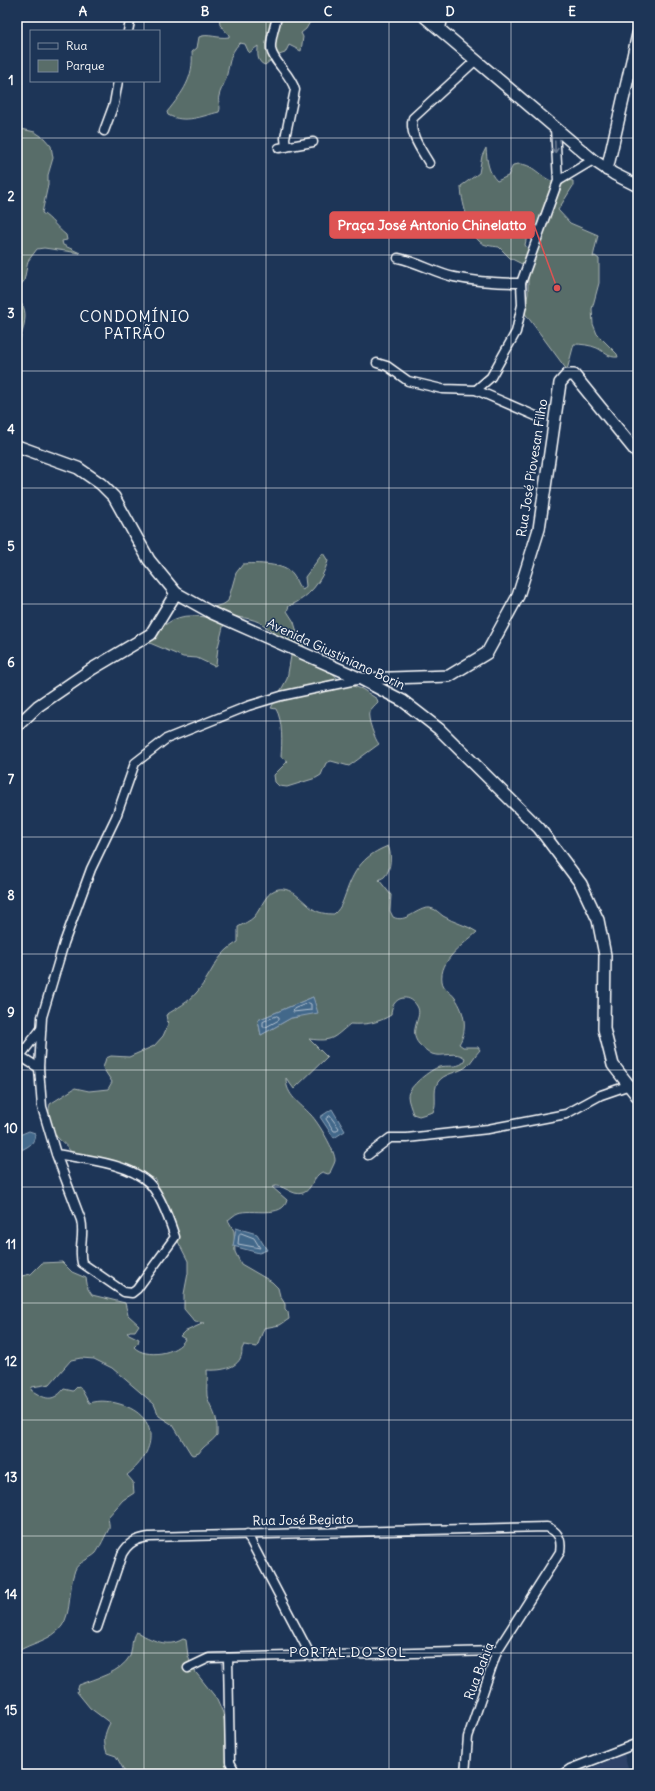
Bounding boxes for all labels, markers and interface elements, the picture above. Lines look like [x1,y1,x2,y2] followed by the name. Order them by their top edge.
[79,3,88,20] text: A
[201,3,210,20] text: B
[324,3,333,20] text: C
[445,3,455,20] text: D
[568,3,576,20] text: E
[30,30,160,82] legend
[66,38,88,53] text: Rua
[66,58,105,73] text: Parque
[8,72,14,89] text: 1
[552,140,559,153] one-way arrow
[7,188,15,205] text: 2
[330,212,534,238] callout: Praça José Antonio Chinelatto
[338,216,527,234] text: Praça José Antonio Chinelatto
[7,305,15,322] text: 3
[80,307,190,343] district label: CONDOMÍNIO PATRÃO
[513,398,551,538] street label: Rua José Piovesan Filho
[7,421,15,438] text: 4
[7,538,15,555] text: 5
[264,614,408,694] street label: Avenida Giustiniano Borin
[7,654,15,671] text: 6
[8,771,15,788] text: 7
[7,887,15,904] text: 8
[7,1004,15,1021] text: 9
[4,1120,18,1137] text: 10
[6,1236,16,1253] text: 11
[5,1353,17,1370] text: 12
[5,1469,17,1486] text: 13
[252,1511,354,1529] street label: Rua José Begiato
[5,1586,18,1603] text: 14
[460,1640,498,1702] street label: Rua Bahia
[289,1643,407,1661] district label: PORTAL DO SOL
[5,1702,18,1719] text: 15

